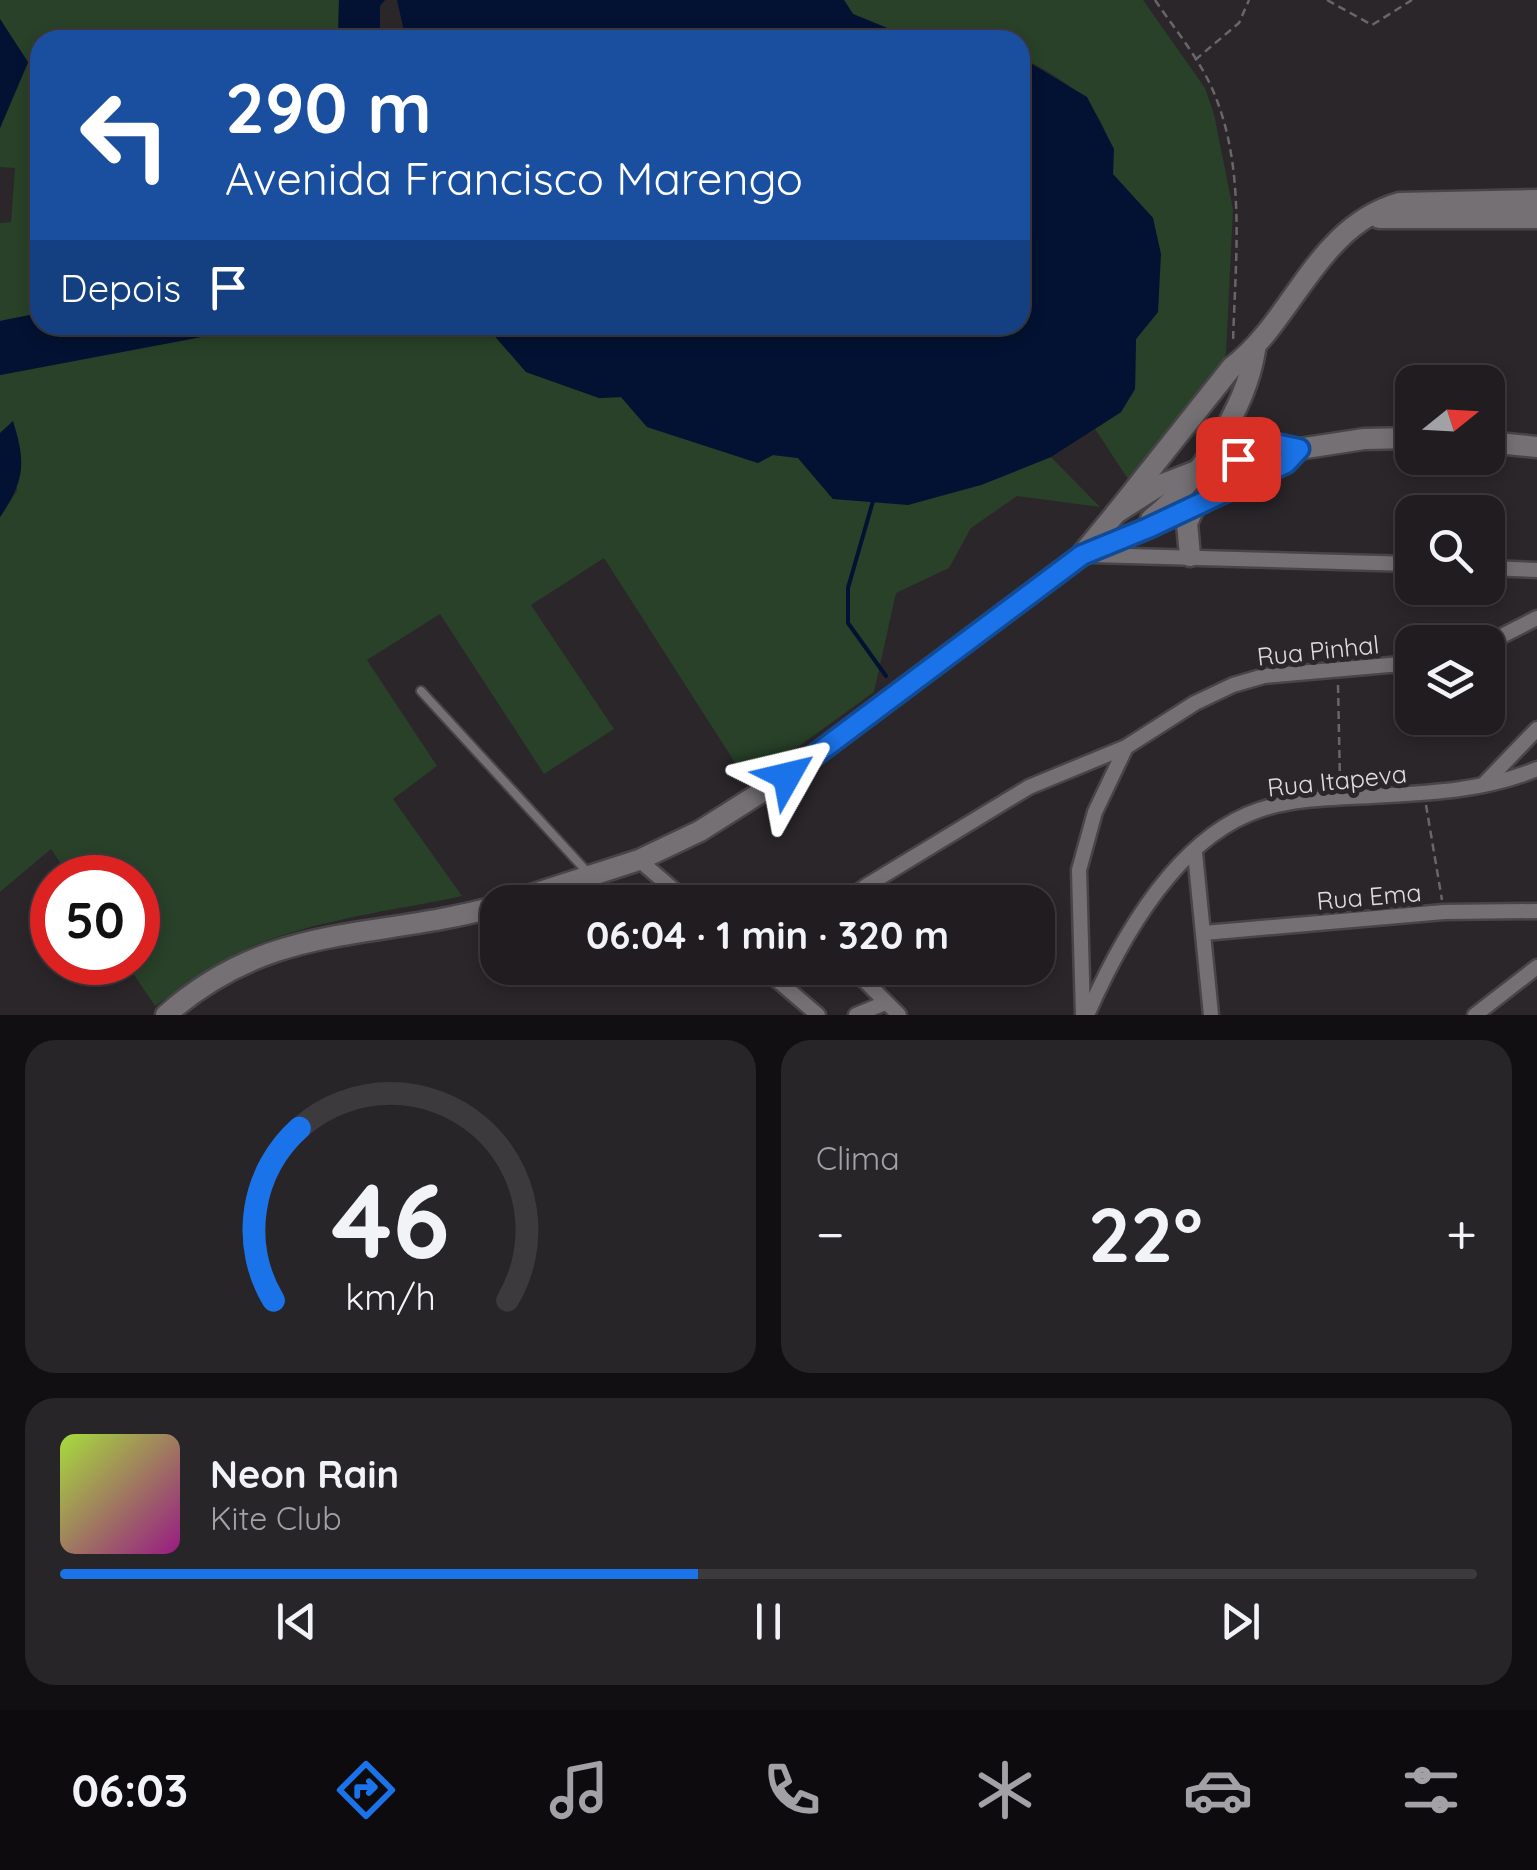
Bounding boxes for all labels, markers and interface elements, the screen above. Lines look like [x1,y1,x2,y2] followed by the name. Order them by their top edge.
[225,63,432,151] text: 290 m
[60,70,190,200] icon: left
[225,150,803,206] text: Avenida Francisco Marengo
[201,260,256,315] icon: arrive
[60,264,181,312] text: Depois
[1395,365,1505,475] north arrow
[1395,365,1505,735] map controls
[1196,417,1281,502] pin
[1211,432,1266,487] icon: arrive
[1395,495,1505,605] button: search
[1395,625,1505,735] button: layers
[1255,628,1381,672] street label: Rua Pinhal
[735,724,839,828] position arrow
[1266,757,1408,803] street label: Rua Itapeva
[30,855,160,985] speed limit sign: 50
[1315,876,1423,916] street label: Rua Ema
[586,911,949,959] text: 06:04 · 1 min · 320 m
[816,1138,900,1178] text: Clima
[331,1154,450,1284] text: 46
[1088,1187,1203,1281] text: 22°
[816,1199,845,1268] text: −
[1446,1199,1477,1268] text: +
[345,1274,436,1319] text: km/h
[210,1450,399,1498] text: Neon Rain
[210,1498,342,1538] text: Kite Club
[269,1594,324,1649] icon: previous
[741,1594,796,1649] icon: pause
[1213,1594,1268,1649] icon: next
[331,1755,401,1825] icon: directions
[544,1755,614,1825] icon: music
[757,1755,827,1825] icon: phone
[970,1755,1040,1825] icon: climate
[1183,1755,1253,1825] icon: car
[1396,1755,1466,1825] icon: filters
[71,1762,188,1818] text: 06:03

